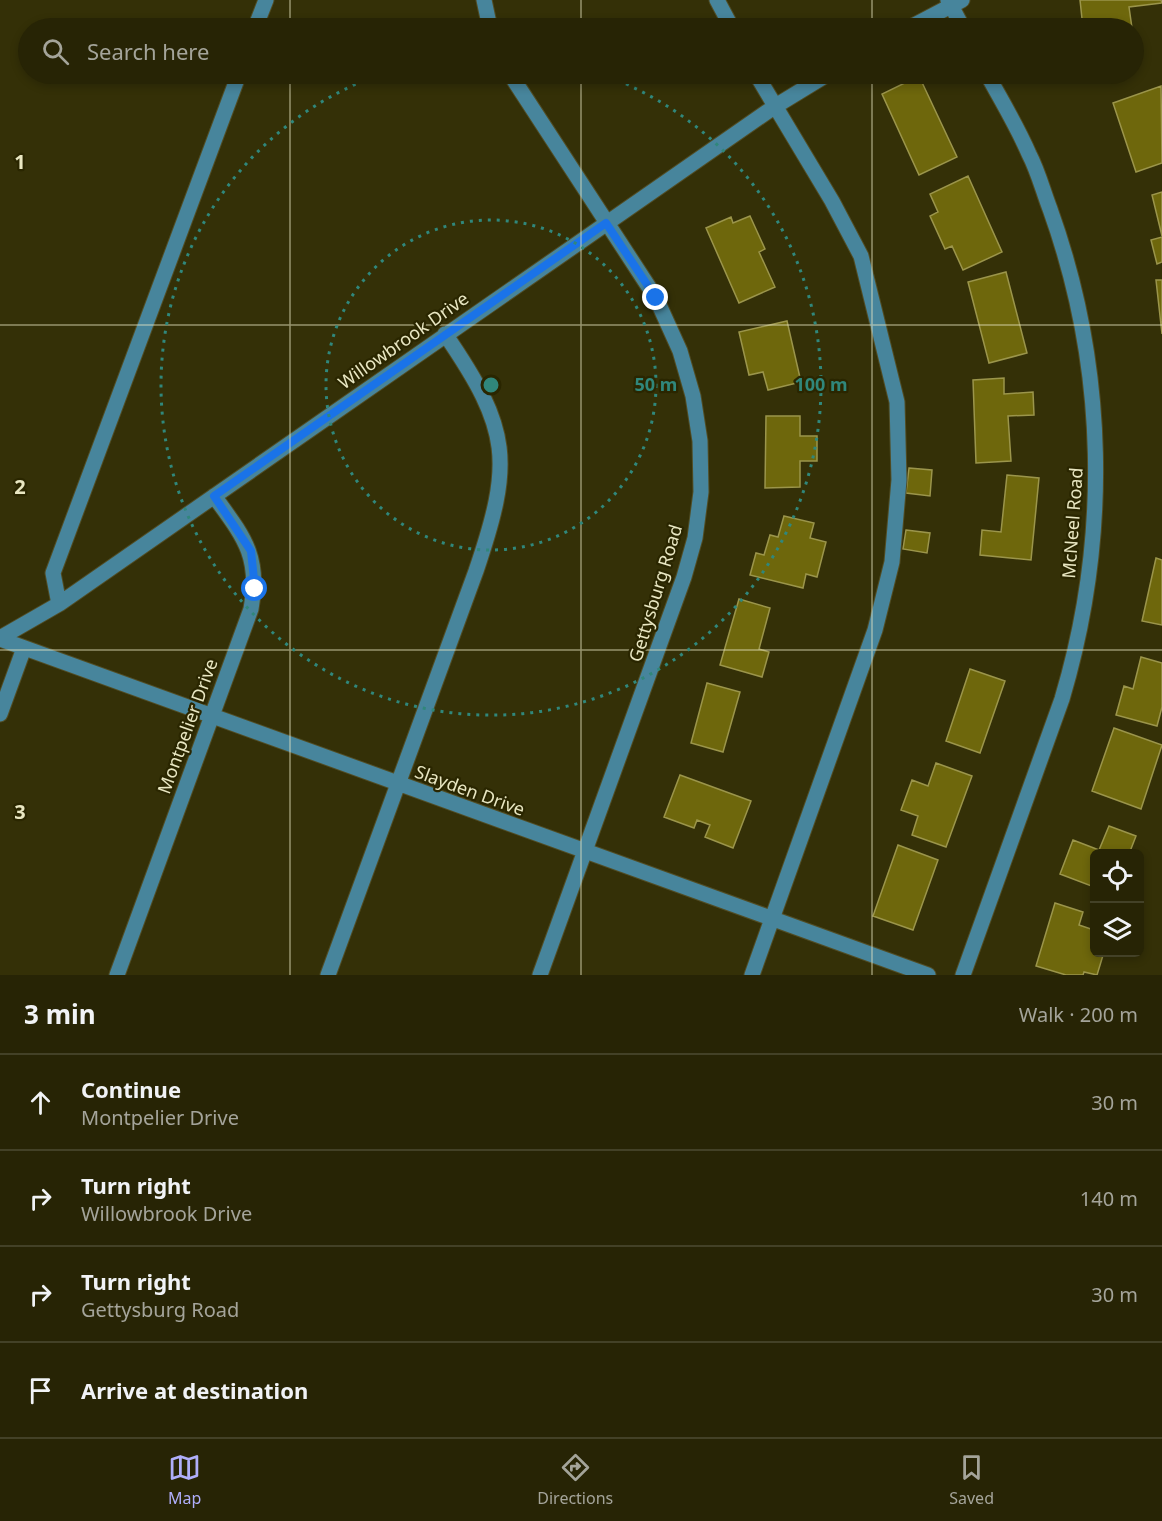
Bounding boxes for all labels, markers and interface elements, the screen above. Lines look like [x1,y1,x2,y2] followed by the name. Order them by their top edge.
[18,18,1144,84] search box
[39,35,72,68] icon: search
[87,36,209,66] text: Search here
[14,148,26,175] text: 1
[642,284,668,310] route end
[333,286,473,394] street label: Willowbrook Drive
[635,372,677,396] text: 50 m
[794,372,848,396] text: 100 m
[481,375,501,395] centre of rings
[1056,467,1088,579] street label: McNeel Road
[14,473,26,500] text: 2
[623,521,687,665] street label: Gettysburg Road
[241,575,267,601] route start
[151,655,223,797] street label: Montpelier Drive
[412,759,528,821] street label: Slayden Drive
[14,798,26,825] text: 3
[1090,849,1144,957] map controls
[1090,849,1144,903] button: locate
[1090,903,1144,957] button: layers
[24,996,96,1032] text: 3 min
[1019,1001,1138,1028] text: Walk · 200 m
[81,1074,181,1104] text: Continue
[24,1086,57,1119] icon: ahead
[1091,1089,1138,1116] text: 30 m
[81,1104,239,1131] text: Montpelier Drive
[81,1170,191,1200] text: Turn right
[24,1182,57,1215] icon: right
[1080,1185,1138,1212] text: 140 m
[81,1200,252,1227] text: Willowbrook Drive
[81,1266,191,1296] text: Turn right
[24,1278,57,1311] icon: right
[1091,1281,1138,1308] text: 30 m
[81,1296,239,1323] text: Gettysburg Road
[24,1374,57,1407] icon: arrive
[81,1375,308,1405] text: Arrive at destination
[168,1451,201,1509] tab: Map
[537,1451,613,1509] tab: Directions
[949,1451,994,1509] tab: Saved

